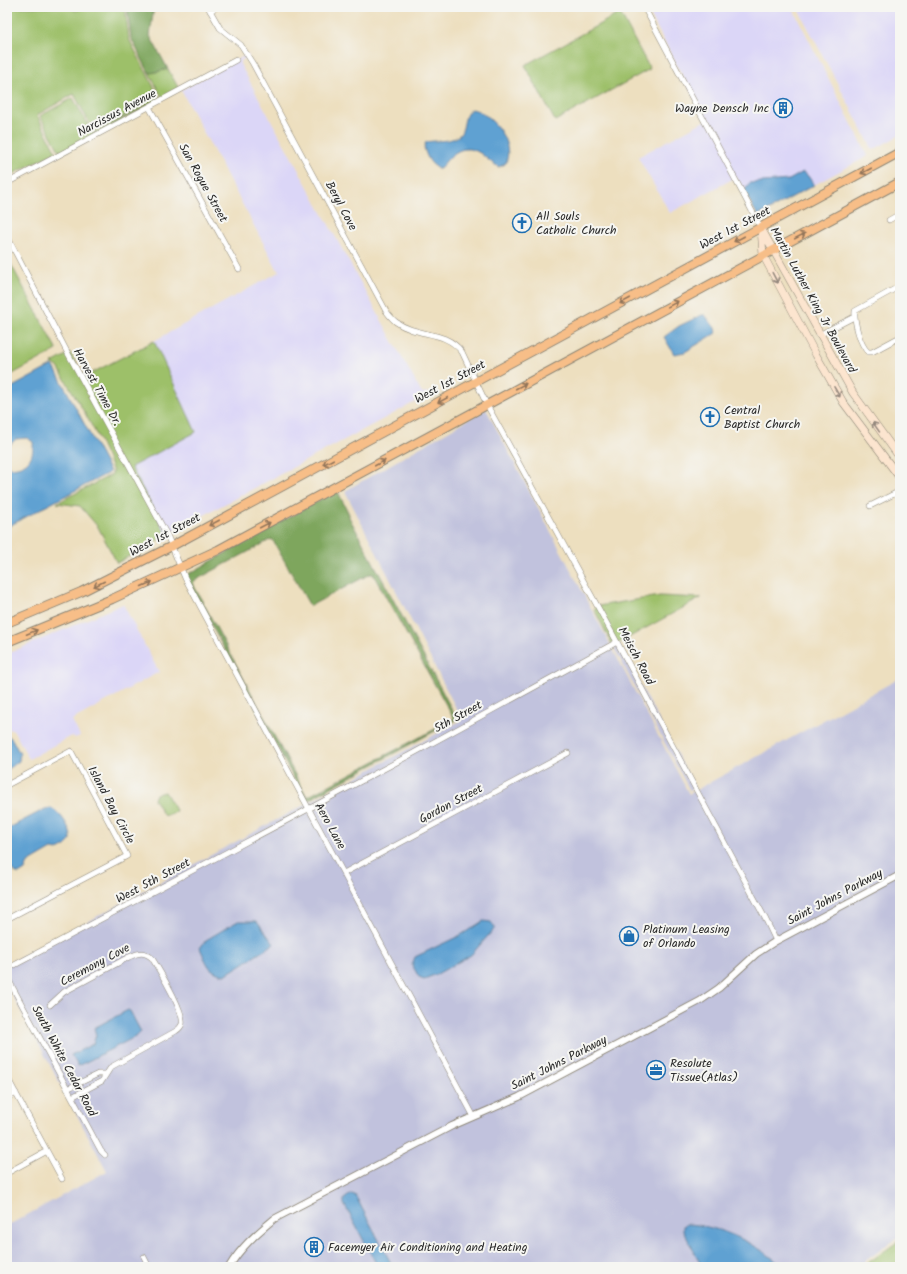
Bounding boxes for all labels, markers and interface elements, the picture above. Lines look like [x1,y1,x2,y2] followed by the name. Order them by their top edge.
[74,84,160,142] street label: Narcissus Avenue
[772,97,794,119] building icon: Wayne Densch Inc
[675,99,769,118] place label: Wayne Densch Inc
[173,140,233,226] street label: San Rogue Street
[860,167,872,175] one-way arrow
[320,178,362,235] street label: Beryl Cove
[696,201,774,255] street label: West 1st Street
[536,207,616,240] place label: All Souls Catholic Church
[511,212,533,234] church icon: All Souls Catholic Church
[765,223,862,377] street label: Martin Luther King Jr Boulevard
[794,231,806,239] one-way arrow
[734,236,746,244] one-way arrow
[772,272,779,284] one-way arrow
[619,298,631,306] one-way arrow
[667,300,679,308] one-way arrow
[68,345,126,429] street label: Harvest Time Dr.
[411,355,489,409] street label: West 1st Street
[515,382,527,389] one-way arrow
[834,386,842,398] one-way arrow
[437,397,449,404] one-way arrow
[724,401,800,434] place label: Central Baptist Church
[699,406,721,428] church icon: Central Baptist Church
[872,422,880,433] one-way arrow
[322,458,334,466] one-way arrow
[373,458,385,466] one-way arrow
[126,508,204,562] street label: West 1st Street
[208,520,220,527] one-way arrow
[259,520,271,528] one-way arrow
[140,580,152,587] one-way arrow
[93,581,105,588] one-way arrow
[613,624,660,689] street label: Meisch Road
[26,627,38,635] one-way arrow
[430,696,486,738] street label: 5th Street
[82,763,140,848] street label: Island Bay Circle
[416,779,487,829] street label: Gordon Street
[309,799,351,853] street label: Aero Lane
[112,853,194,909] street label: West 5th Street
[784,864,886,930] street label: Saint Johns Parkway
[643,920,730,953] place label: Platinum Leasing of Orlando
[618,925,640,947] shop icon: Platinum Leasing of Orlando
[57,938,134,991] street label: Ceremony Cove
[26,1002,102,1121] street label: South White Cedar Road
[508,1030,611,1095] street label: Saint Johns Parkway
[670,1054,738,1087] place label: Resolute Tissue(Atlas)
[645,1059,667,1081] office icon: Resolute Tissue(Atlas)
[303,1236,325,1258] building icon: Facemyer Air Conditioning and Heating
[328,1238,528,1257] place label: Facemyer Air Conditioning and Heating

